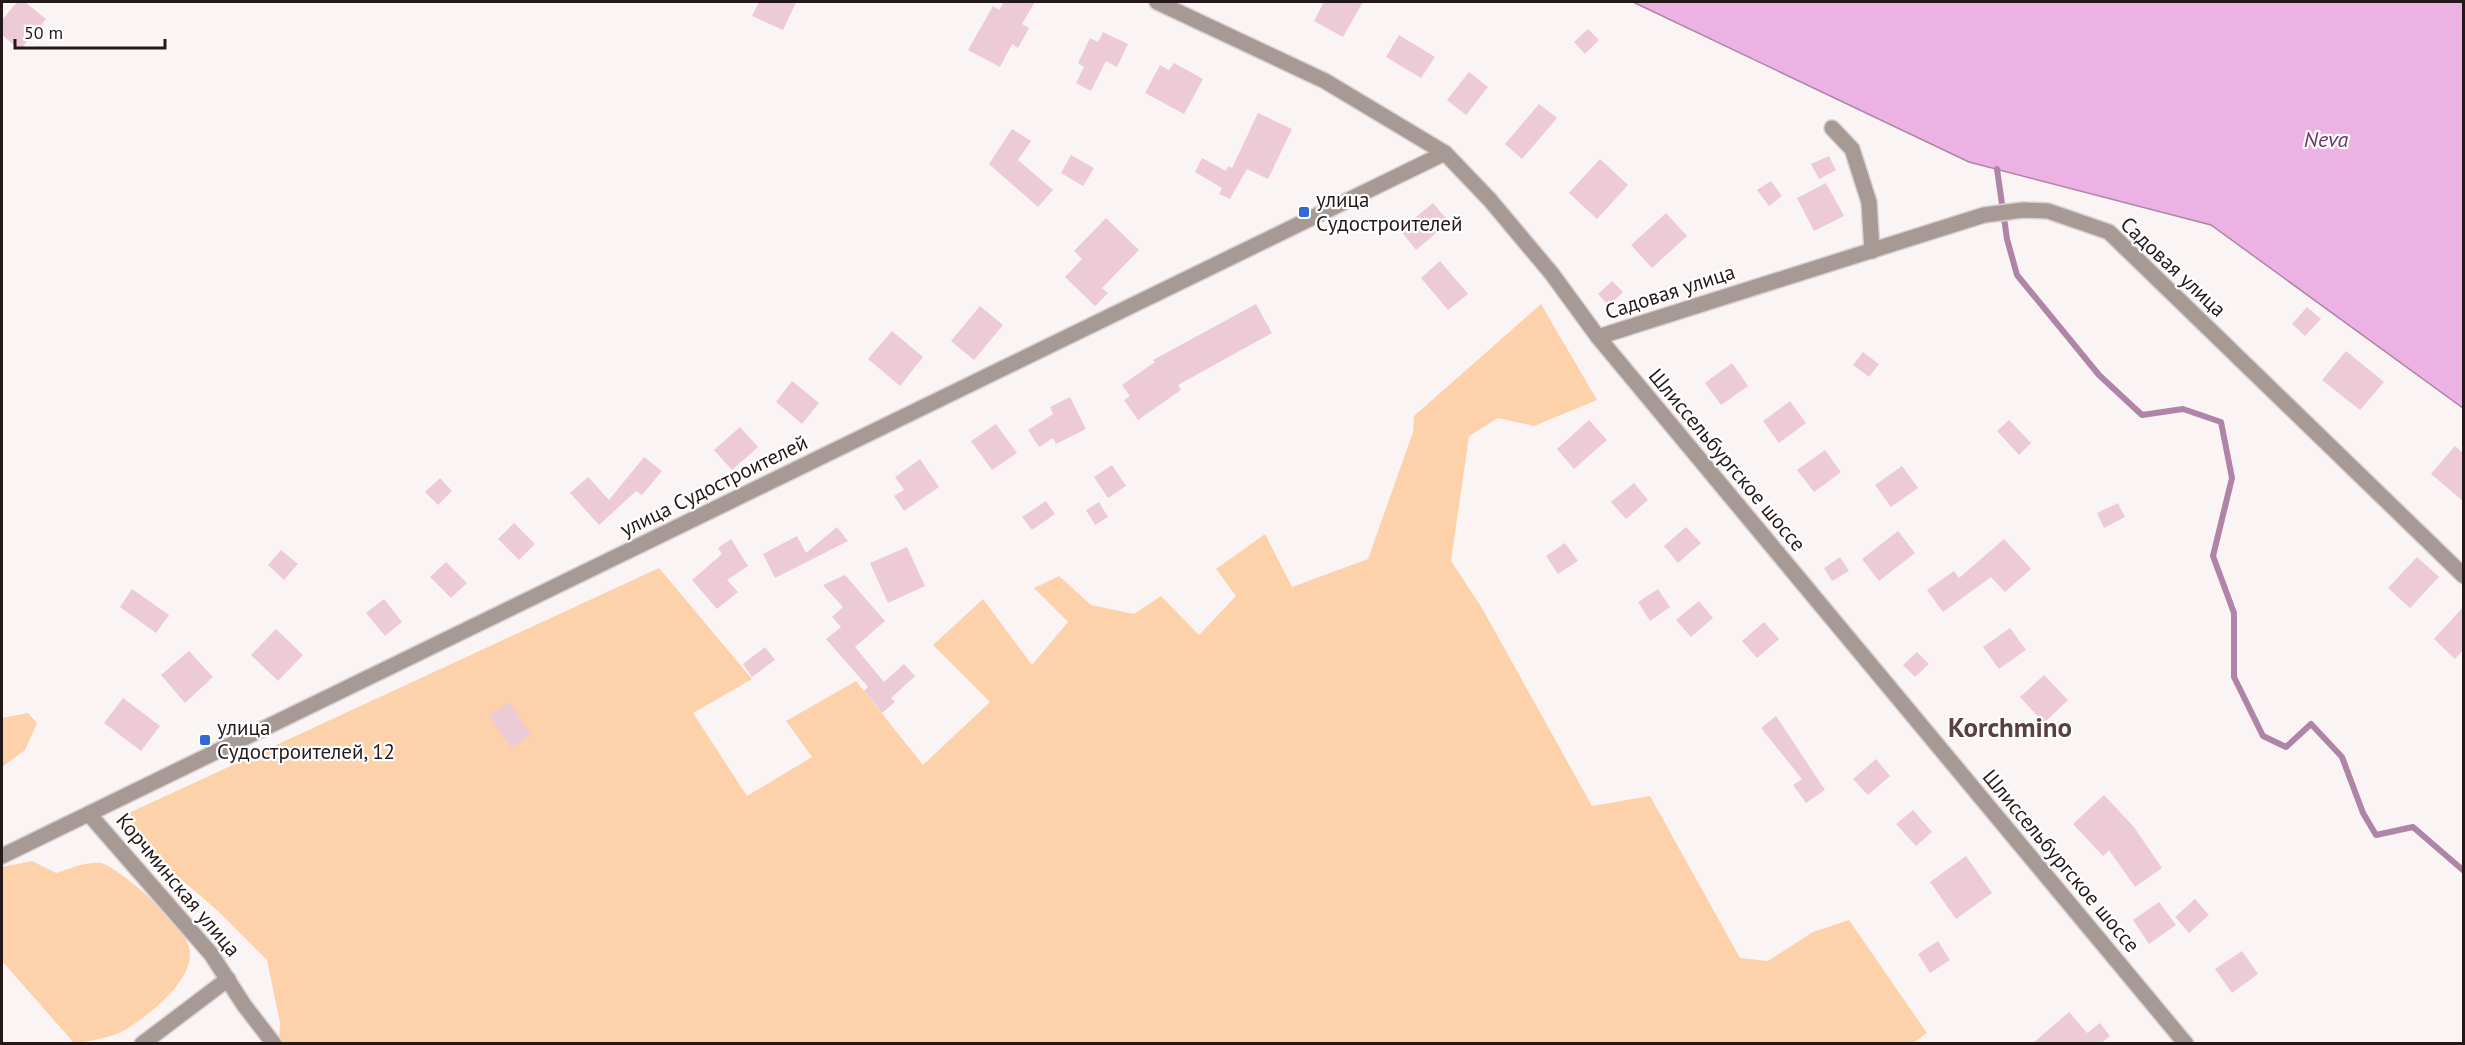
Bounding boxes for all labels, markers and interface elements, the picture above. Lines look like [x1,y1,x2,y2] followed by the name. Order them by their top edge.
[15,12,165,50] scale bar
[24,21,63,44] text: 50 m
[2304,125,2349,153] water label: Neva
[1316,186,1462,237] place label: улица Судостроителей
[1297,205,1311,219] marker: улица Судостроителей
[2115,211,2232,323] street label: Садовая улица
[1601,258,1738,325] street label: Садовая улица
[1643,363,1812,557] street label: Шлиссельбургское шоссе
[615,428,812,543] street label: улица Судостроителей
[1948,710,2072,744] district label: Korchmino
[217,714,395,765] place label: улица Судостроителей, 12
[198,733,212,747] marker: улица Судостроителей, 12
[1977,764,2146,958] street label: Шлиссельбургское шоссе
[110,807,246,962] street label: Корчминская улица

